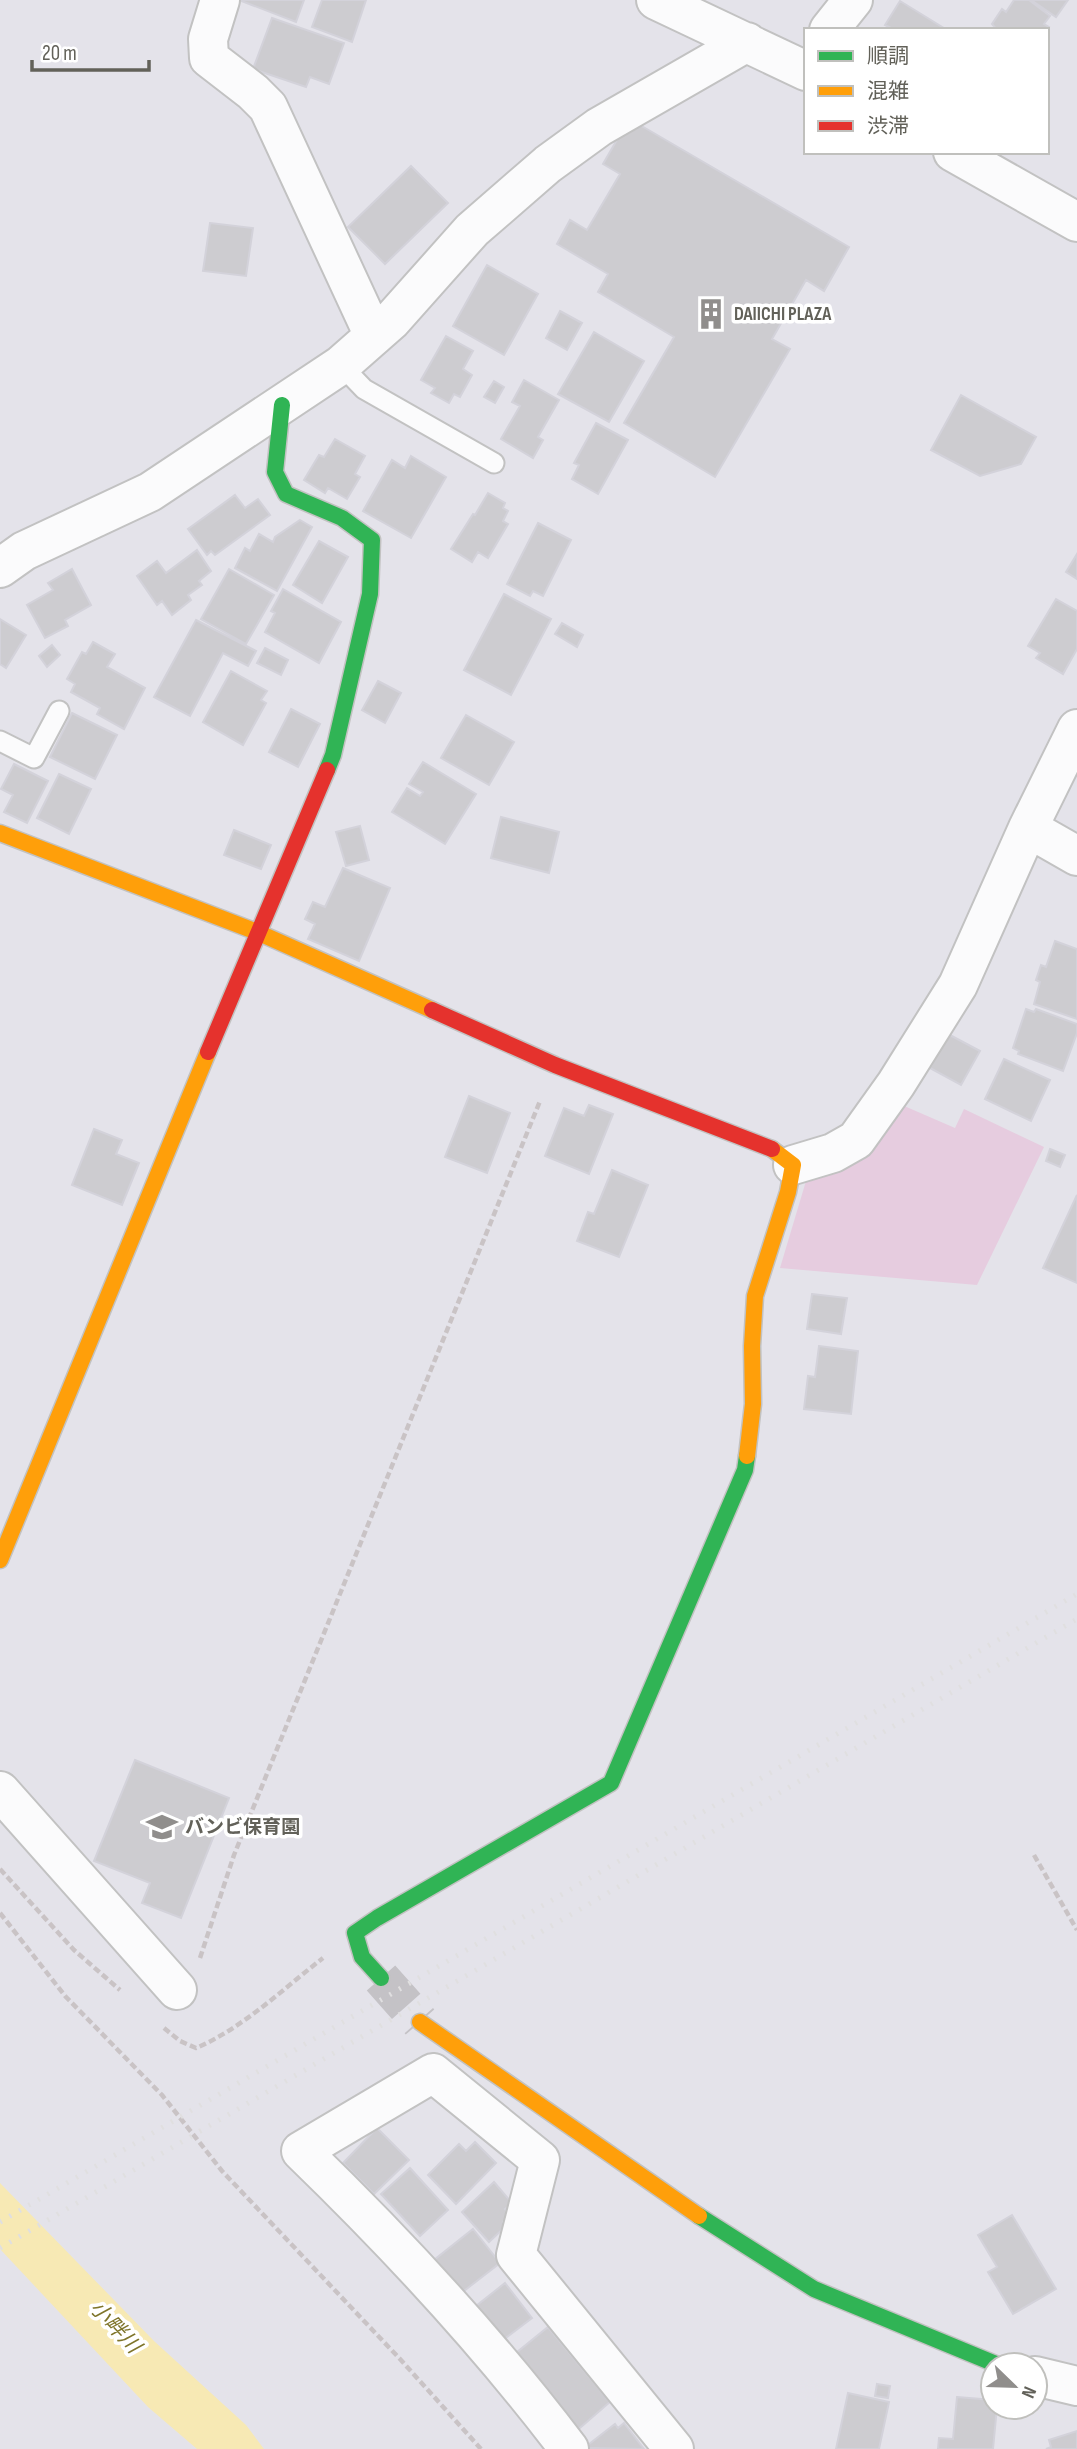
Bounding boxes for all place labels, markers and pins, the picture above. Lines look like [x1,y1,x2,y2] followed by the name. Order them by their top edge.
[694,297,728,331] building icon: DAIICHI PLAZA
[734,303,832,326] place label: DAIICHI PLAZA
[145,1810,179,1844] school or university icon: バンビ保育園
[185,1816,300,1839] place label: バンビ保育園

